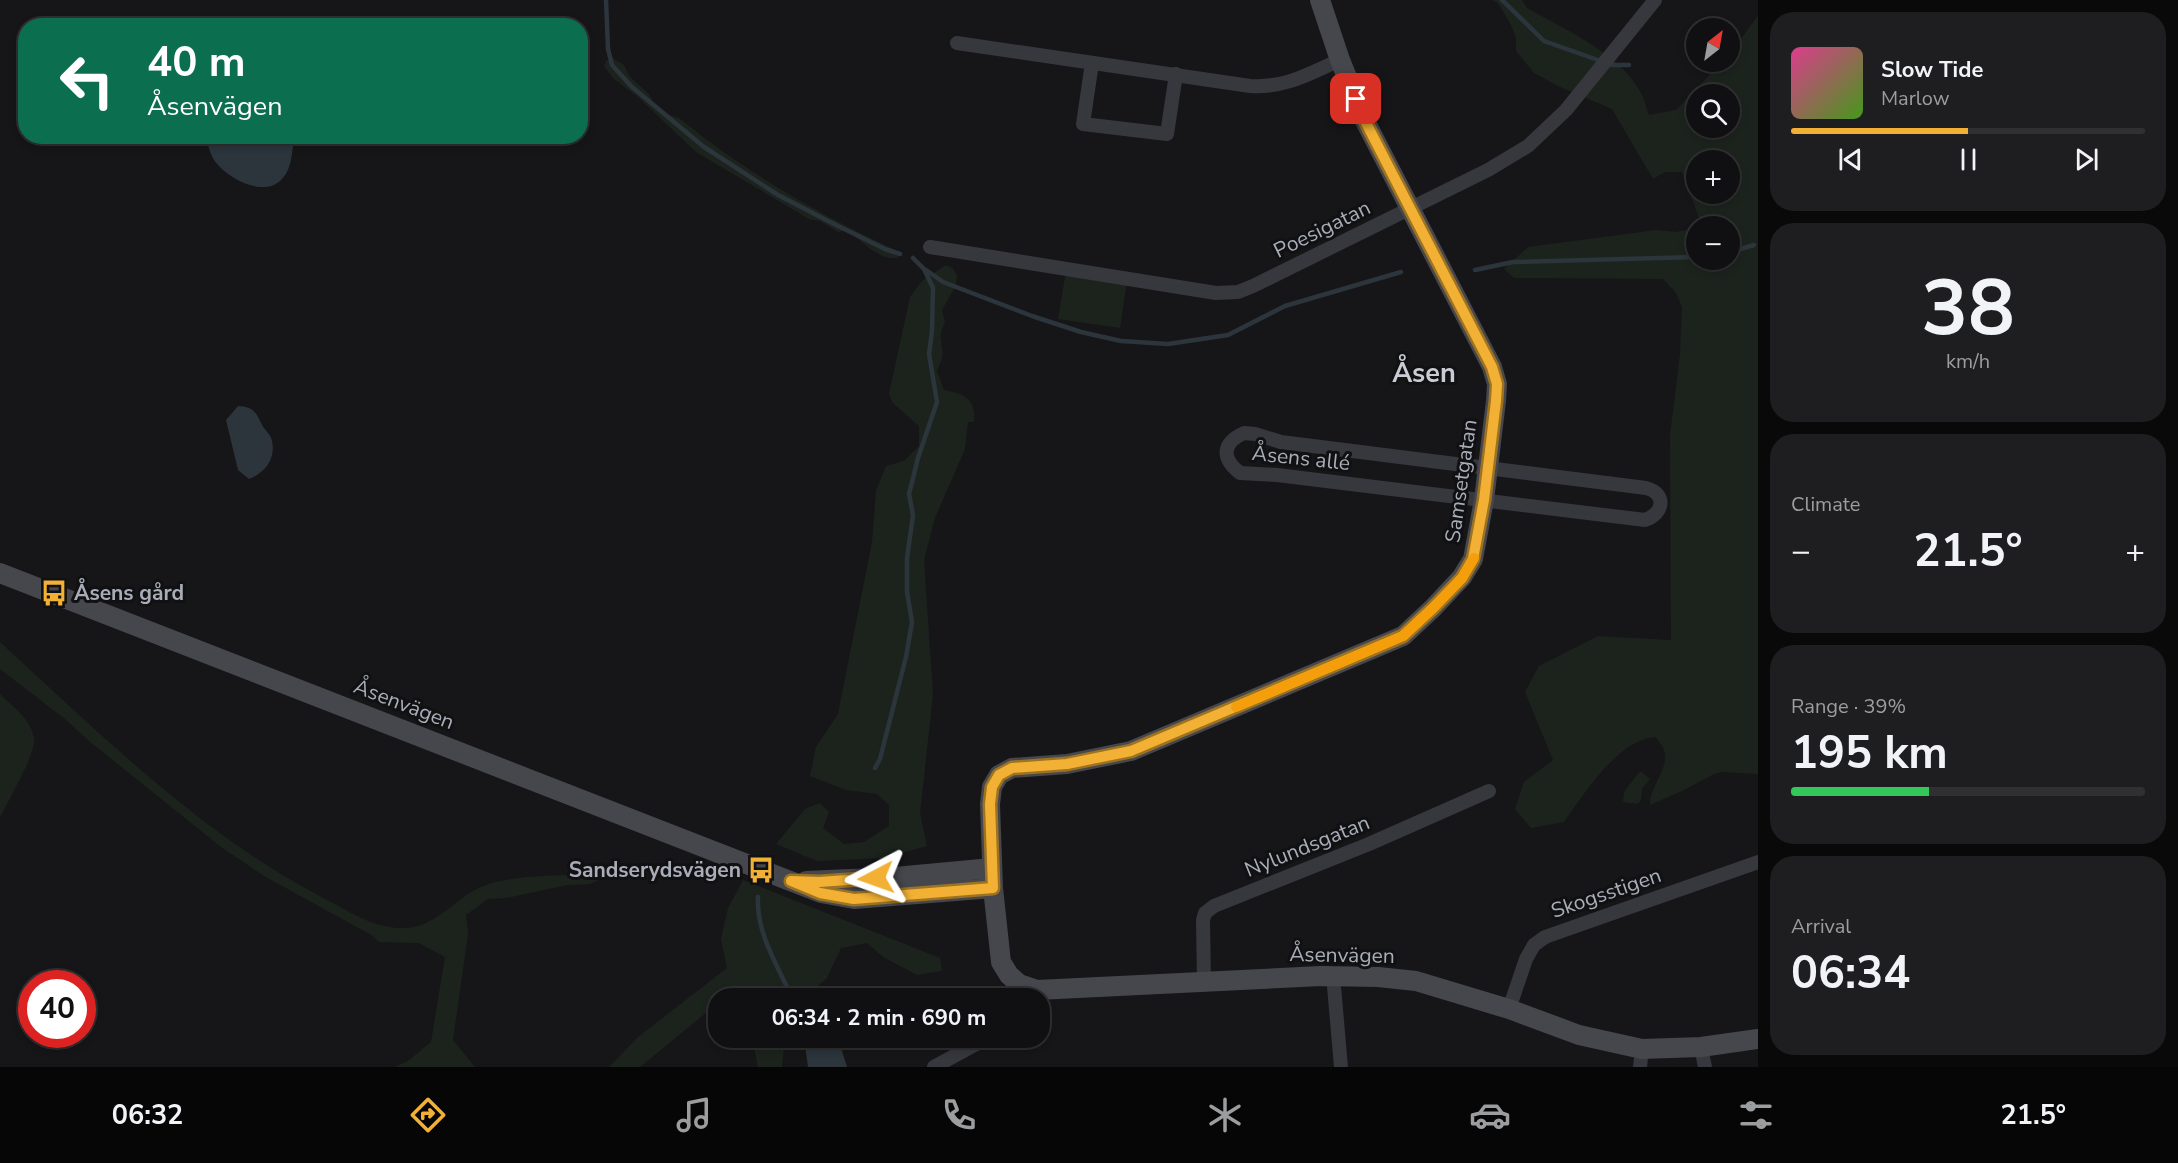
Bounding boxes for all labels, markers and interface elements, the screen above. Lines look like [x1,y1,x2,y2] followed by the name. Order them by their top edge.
[1686,18,1740,72] north arrow
[1686,18,1740,270] map controls
[147,34,246,91] text: 40 m
[48,42,126,120] icon: left
[1881,55,1983,85] text: Slow Tide
[1330,73,1381,124] pin
[1339,82,1372,115] icon: arrive
[1686,84,1740,138] button: search
[1881,85,1949,112] text: Marlow
[147,88,283,125] text: Åsenvägen
[1834,143,1867,176] icon: previous
[1952,143,1985,176] icon: pause
[2070,143,2103,176] icon: next
[1686,150,1740,204] button: +
[1269,194,1375,264] street label: Poesigatan
[1686,216,1740,270] button: −
[1921,255,2015,362] text: 38
[1946,348,1990,375] text: km/h
[1392,354,1456,392] district label: Åsen
[1438,417,1484,545] street label: Samsetgatan
[1251,438,1352,477] street label: Åsens allé
[1791,491,1860,518] text: Climate
[1913,521,2023,582] text: 21.5°
[1791,529,1811,574] text: −
[2125,529,2145,574] text: +
[74,577,184,607] place label: Åsens gård
[39,578,69,608] bus stop icon: Åsens gård
[350,671,459,736] street label: Åsenvägen
[1791,693,1906,720] text: Range · 39%
[1791,723,1948,784] text: 195 km
[1240,808,1374,884] street label: Nylundsgatan
[844,846,908,910] position arrow
[746,855,776,885] bus stop icon: Sandserydsvägen
[569,856,741,884] place label: Sandserydsvägen
[1547,861,1665,925] street label: Skogsstigen
[1791,913,1851,940] text: Arrival
[1289,939,1395,970] street label: Åsenvägen
[1791,943,1910,1004] text: 06:34
[18,970,96,1048] speed limit sign: 40
[772,1003,986,1033] text: 06:34 · 2 min · 690 m
[407,1094,449,1136] icon: directions
[673,1094,715,1136] icon: music
[938,1094,980,1136] icon: phone
[1204,1094,1246,1136] icon: climate
[1469,1094,1511,1136] icon: car
[1735,1094,1777,1136] icon: filters
[112,1097,183,1134] text: 06:32
[2001,1097,2066,1134] text: 21.5°

